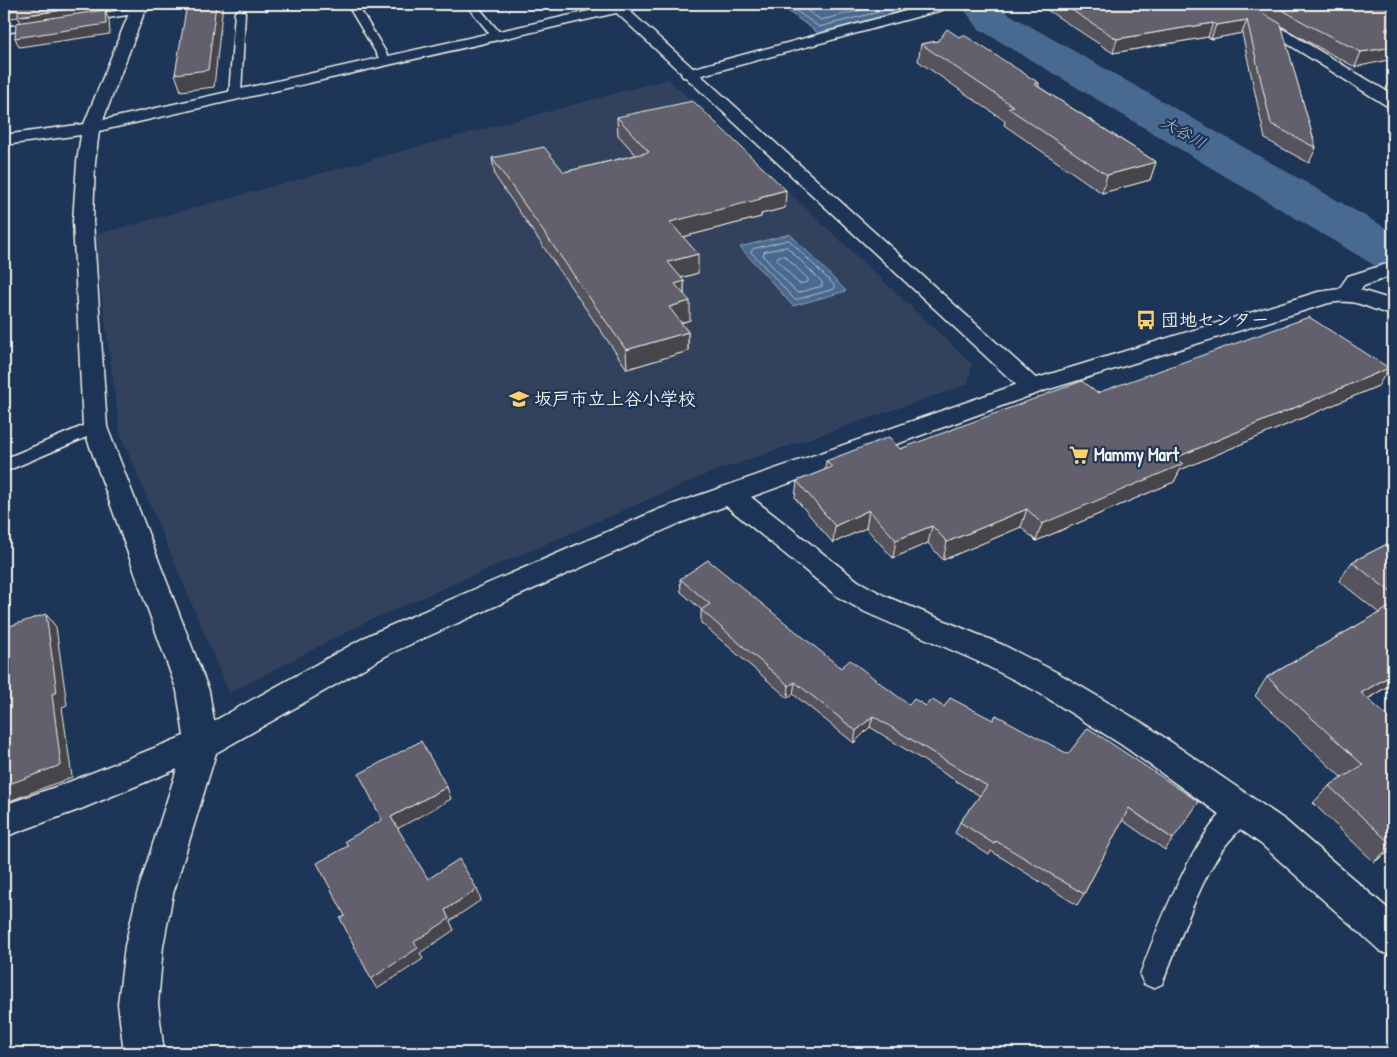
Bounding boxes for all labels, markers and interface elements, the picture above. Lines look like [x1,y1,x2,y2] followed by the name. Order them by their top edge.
[1158,110,1210,154] water label: 大谷川
[1161,307,1269,332] place label: 団地センター
[1135,309,1157,331] bus stop icon: 団地センター
[534,386,696,411] place label: 坂戸市立上谷小学校
[508,388,530,410] school or university icon: 坂戸市立上谷小学校
[1094,442,1180,468] place label: Mammy Mart
[1068,444,1090,466] supermarket icon: Mammy Mart

